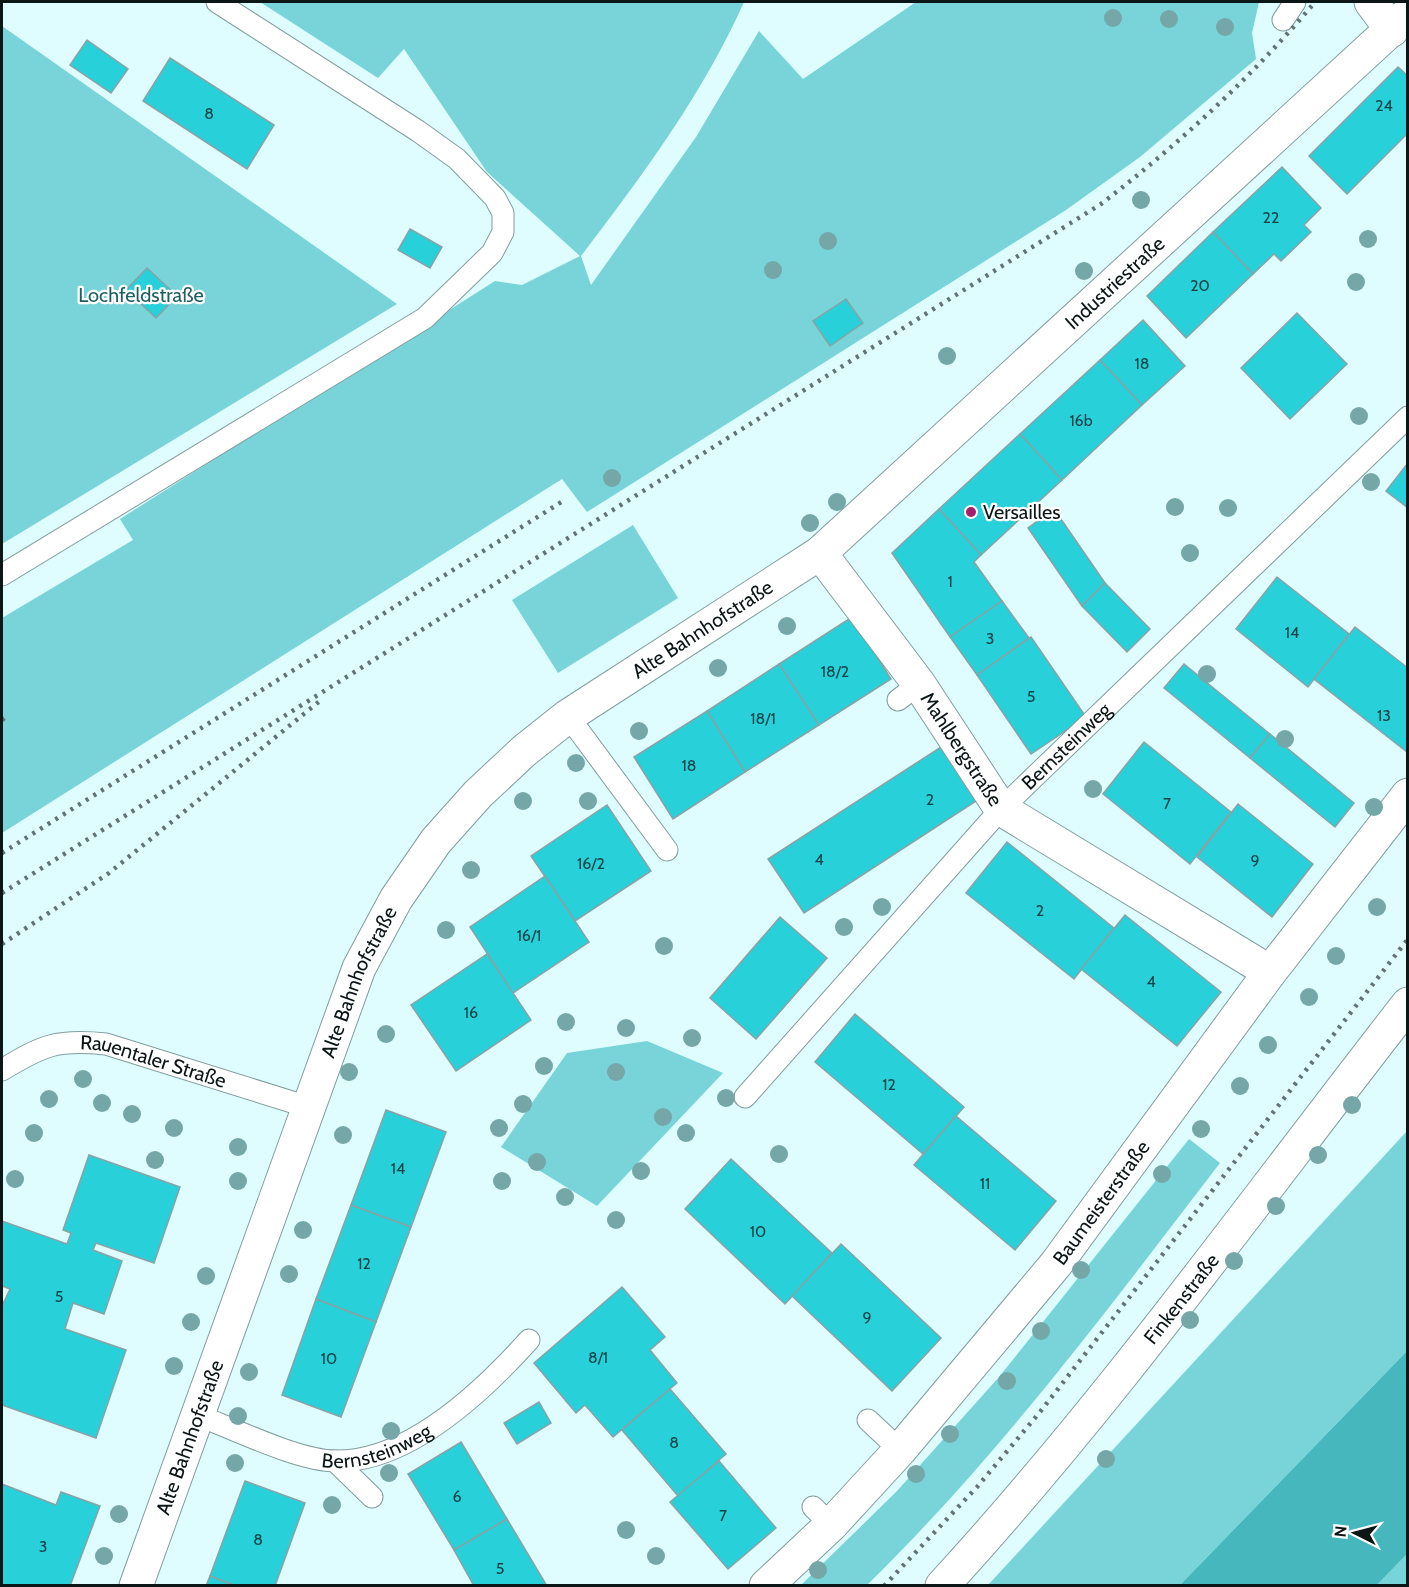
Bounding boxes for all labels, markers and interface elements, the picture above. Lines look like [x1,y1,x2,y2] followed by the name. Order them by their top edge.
[1375,96,1393,115] house number: 24
[204,104,214,123] house number: 8
[1263,208,1279,227] house number: 22
[1060,231,1169,334] street label: Industriestraße
[1190,276,1210,295] house number: 20
[78,283,204,307] park label: Lochfeldstraße
[1135,354,1149,373] house number: 18
[1069,411,1093,430] house number: 16b
[983,500,1061,524] place label: Versailles
[964,505,978,519] marker: Versailles
[947,572,953,591] house number: 1
[628,575,777,683] street label: Alte Bahnhofstraße
[1285,623,1299,642] house number: 14
[986,629,994,648] house number: 3
[821,662,849,681] house number: 18/2
[1027,687,1035,706] house number: 5
[916,688,1008,811] street label: Mahlbergstraße
[1017,697,1117,795] street label: Bernsteinweg
[1377,706,1391,725] house number: 13
[750,709,776,728] house number: 18/1
[682,756,696,775] house number: 18
[926,790,934,809] house number: 2
[1163,794,1171,813] house number: 7
[814,850,824,869] house number: 4
[1250,851,1260,870] house number: 9
[577,854,605,873] house number: 16/2
[1036,901,1044,920] house number: 2
[316,902,402,1061] street label: Alte Bahnhofstraße
[517,926,541,945] house number: 16/1
[1146,972,1156,991] house number: 4
[464,1003,478,1022] house number: 16
[80,1030,229,1093] street label: Rauentaler Straße
[882,1075,896,1094] house number: 12
[1048,1136,1155,1269] street label: Baumeisterstraße
[391,1159,405,1178] house number: 14
[980,1174,990,1193] house number: 11
[750,1222,766,1241] house number: 10
[1139,1249,1224,1349] street label: Finkenstraße
[357,1254,371,1273] house number: 12
[55,1287,63,1306] house number: 5
[862,1308,872,1327] house number: 9
[588,1348,608,1367] house number: 8/1
[321,1349,337,1368] house number: 10
[151,1357,229,1518] street label: Alte Bahnhofstraße
[321,1418,437,1473] street label: Bernsteinweg
[669,1433,679,1452] house number: 8
[452,1487,462,1506] house number: 6
[1325,1503,1385,1563] north arrow
[719,1506,727,1525] house number: 7
[1331,1525,1351,1538] text: N
[253,1530,263,1549] house number: 8
[39,1537,47,1556] house number: 3
[496,1559,504,1578] house number: 5

